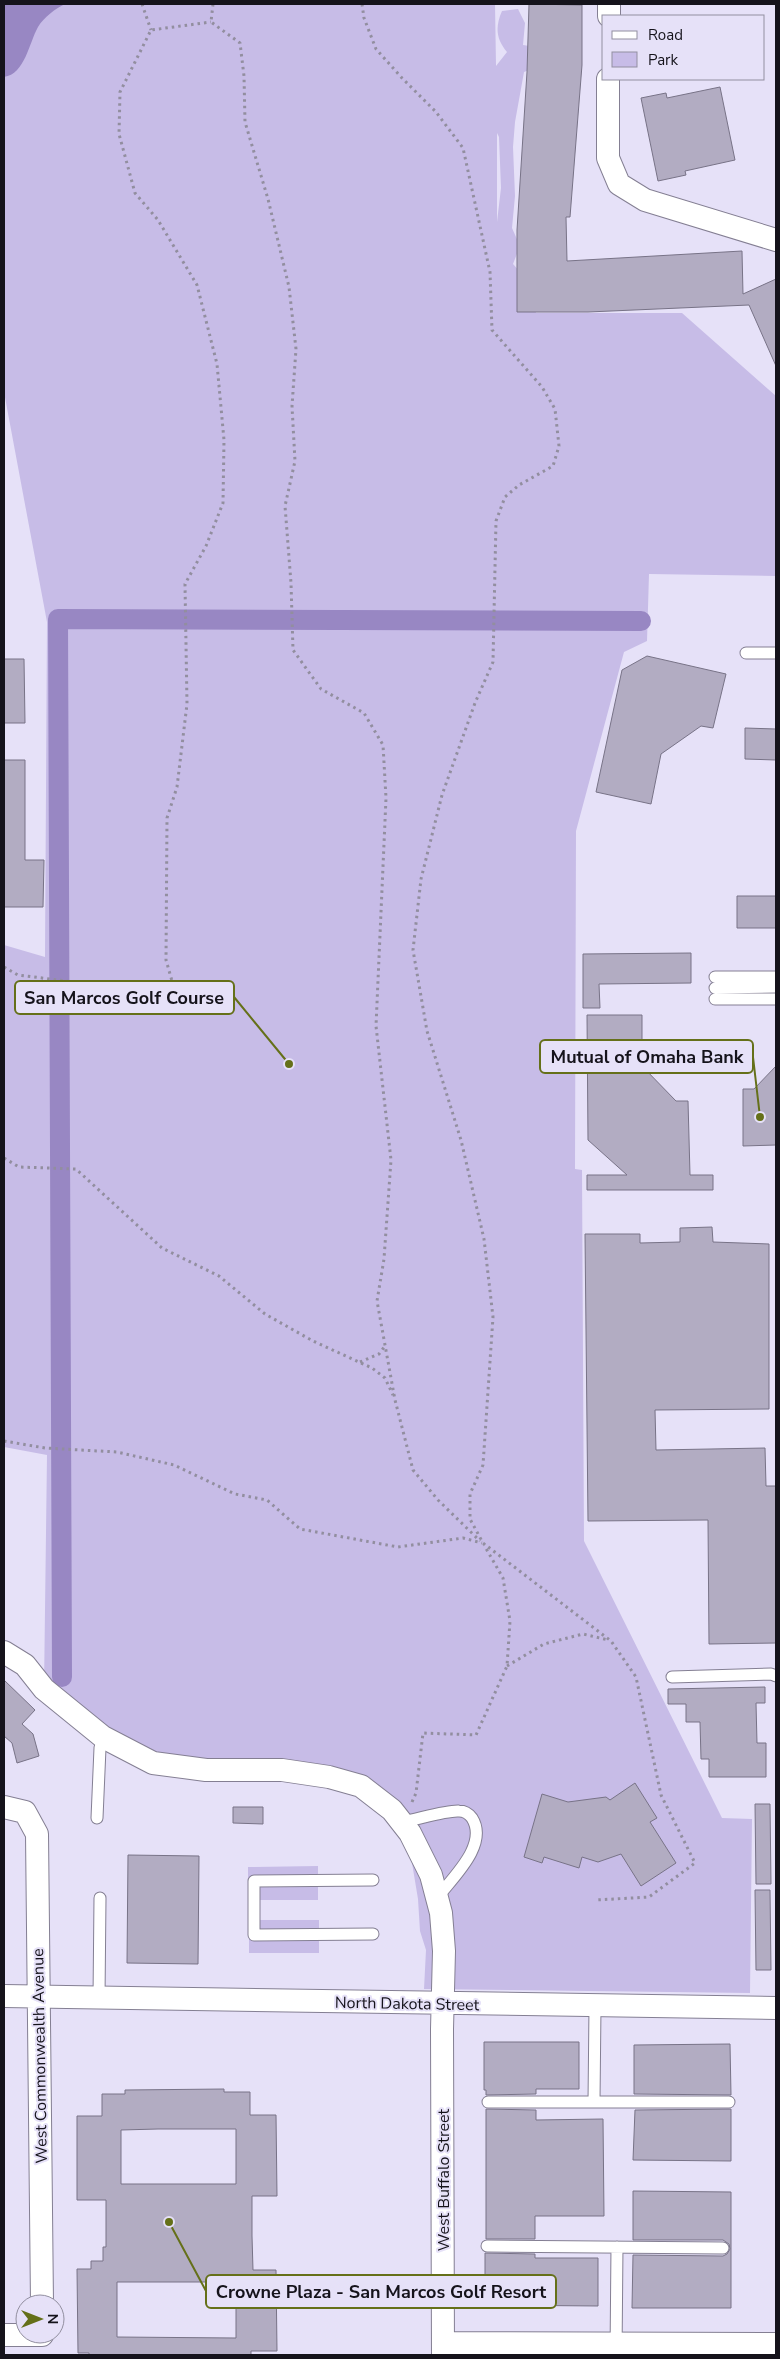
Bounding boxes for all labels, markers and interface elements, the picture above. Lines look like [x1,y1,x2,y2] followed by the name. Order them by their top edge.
[602,15,765,80] legend
[648,25,683,45] text: Road
[648,50,678,70] text: Park
[15,981,234,1014] callout: San Marcos Golf Course
[24,986,224,1010] text: San Marcos Golf Course
[540,1040,753,1073] callout: Mutual of Omaha Bank
[551,1045,744,1069] text: Mutual of Omaha Bank
[27,1948,53,2164] street label: West Commonwealth Avenue
[335,1992,480,2016] street label: North Dakota Street
[433,2108,455,2251] street label: West Buffalo Street
[206,2275,556,2308] callout: Crowne Plaza - San Marcos Golf Resort
[216,2280,546,2304] text: Crowne Plaza - San Marcos Golf Resort
[15,2294,65,2344] north arrow
[43,2314,62,2324] text: N

